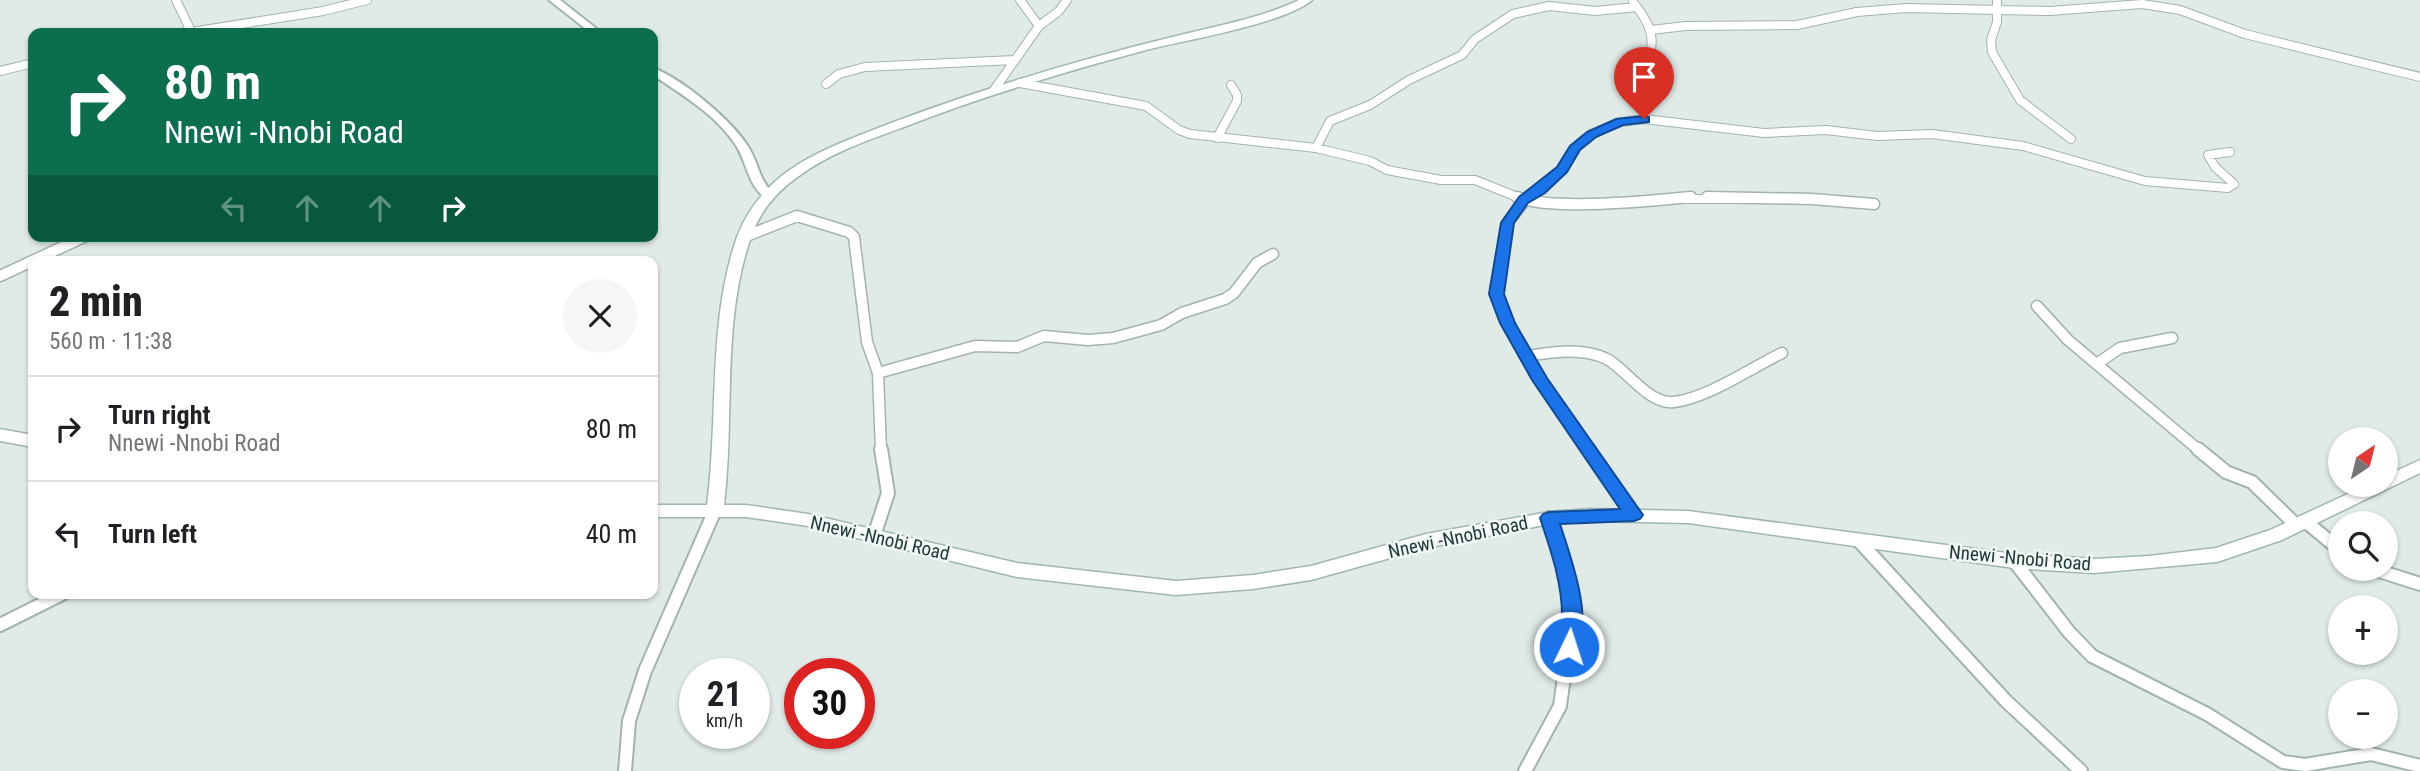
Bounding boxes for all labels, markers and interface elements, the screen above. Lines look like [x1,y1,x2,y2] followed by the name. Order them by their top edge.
[1614,47,1674,119] pin
[164,54,261,111] text: 80 m
[49,56,140,147] icon: right
[1625,58,1663,96] icon: arrive
[164,113,404,151] text: Nnewi -Nnobi Road
[215,189,253,227] icon: left
[288,189,326,227] icon: ahead
[361,189,399,227] icon: ahead
[434,189,472,227] icon: right
[49,277,143,326] text: 2 min
[563,279,637,353] button: close
[49,328,173,355] text: 560 m · 11:38
[108,400,210,430] text: Turn right
[49,410,87,448] icon: right
[586,414,637,444] text: 80 m
[2328,427,2398,497] north arrow
[2328,427,2398,749] map controls
[108,430,280,457] text: Nnewi -Nnobi Road
[808,511,952,565] street label: Nnewi -Nnobi Road
[1386,511,1530,563] street label: Nnewi -Nnobi Road
[2328,511,2398,581] button: search
[49,515,87,553] icon: left
[108,519,197,549] text: Turn left
[586,519,637,549] text: 40 m
[1948,540,2092,576] street label: Nnewi -Nnobi Road
[2328,595,2398,665] button: +
[1532,610,1606,684] position arrow
[784,658,875,749] speed limit sign: 30
[707,674,742,715] text: 21
[2328,679,2398,749] button: −
[706,710,743,731] text: km/h

